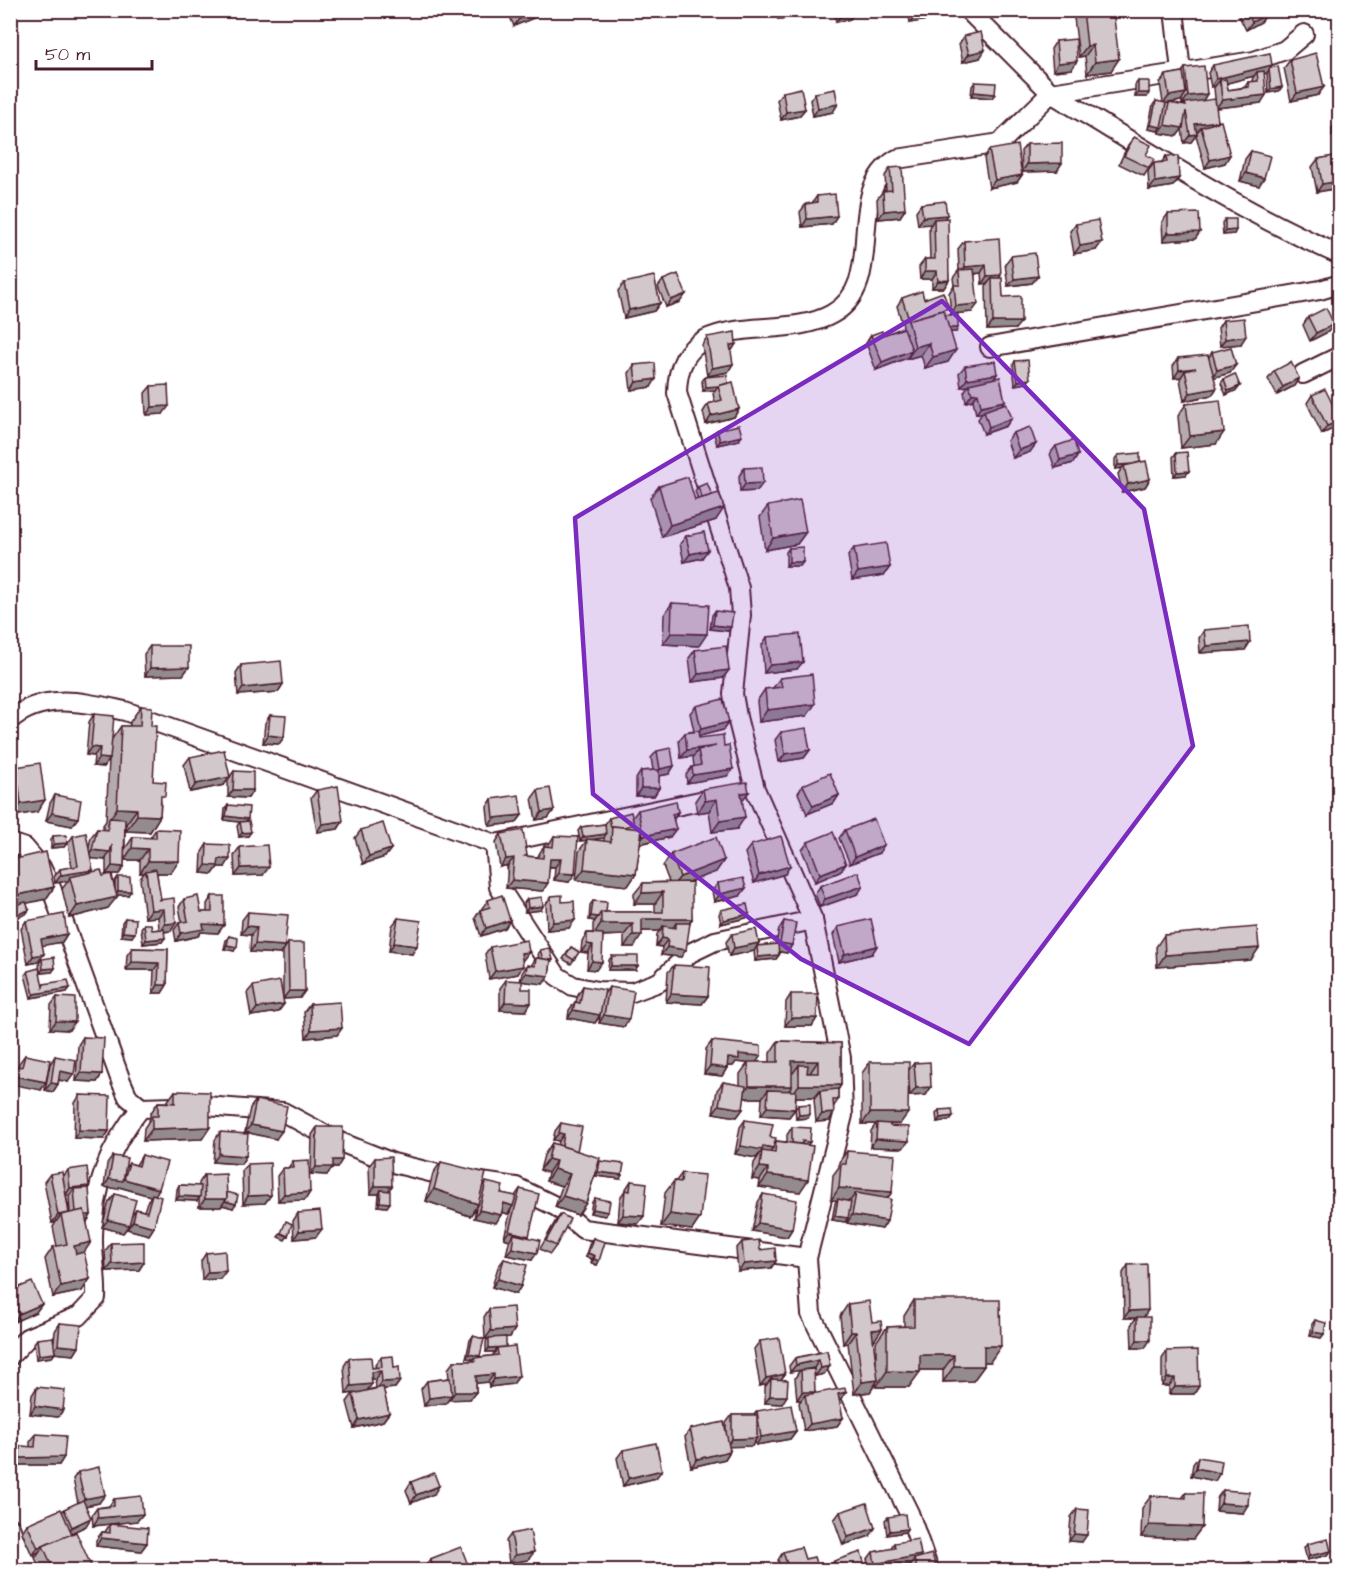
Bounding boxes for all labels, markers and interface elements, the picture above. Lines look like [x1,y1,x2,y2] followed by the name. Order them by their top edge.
[36,33,152,71] scale bar
[45,42,90,67] text: 50 m

